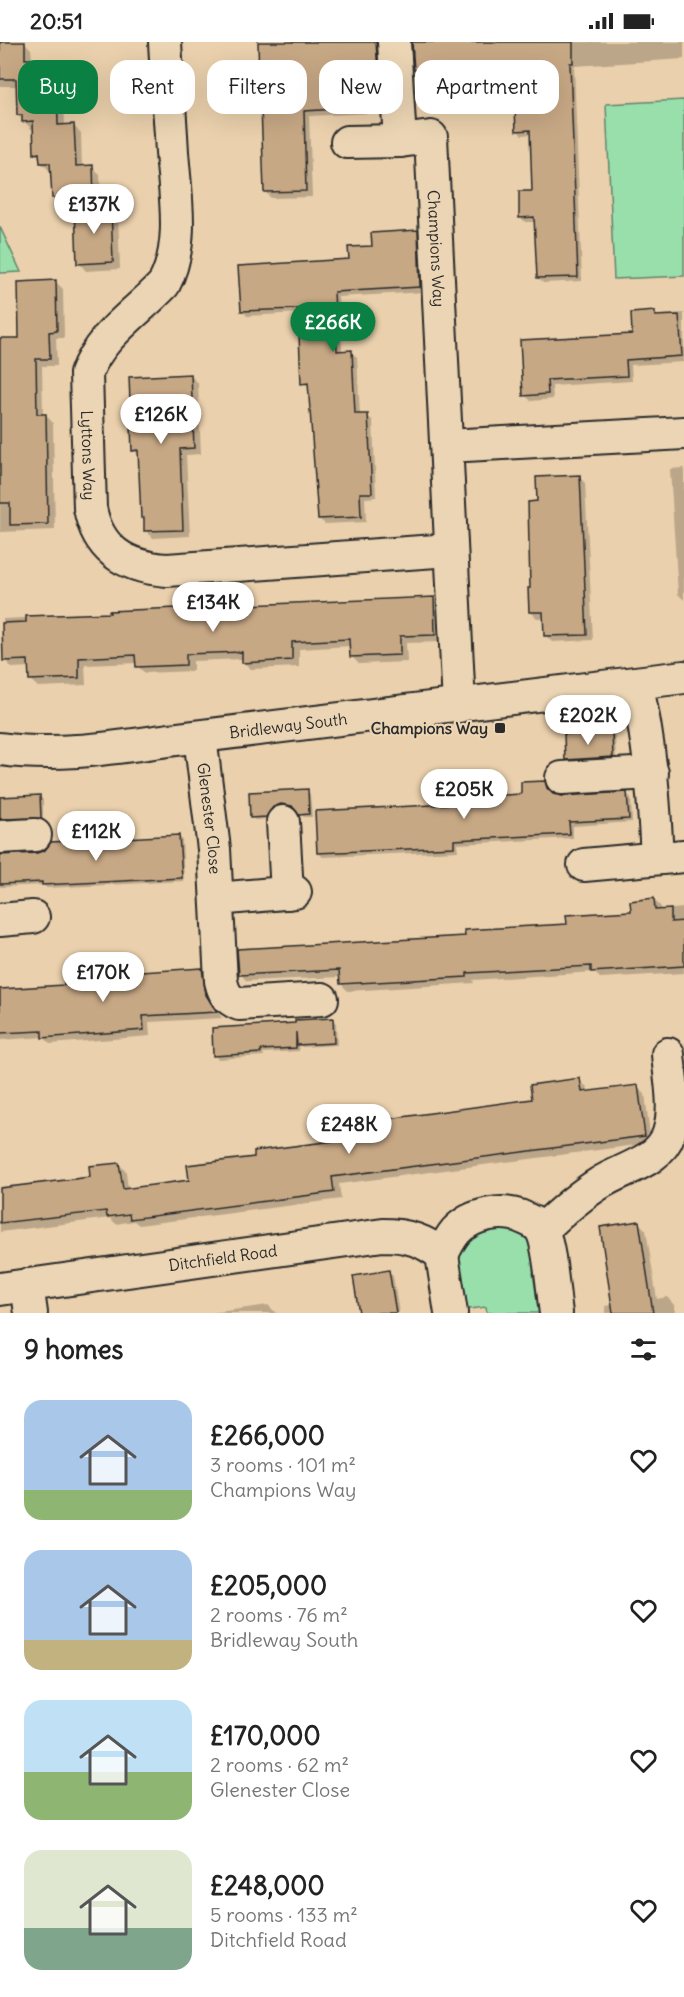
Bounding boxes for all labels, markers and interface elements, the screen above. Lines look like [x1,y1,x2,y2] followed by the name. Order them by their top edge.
[30,7,83,35] text: 20:51
[18,60,98,114] chip: Buy
[110,60,195,114] chip: Rent
[207,60,307,114] chip: Filters
[319,60,403,114] chip: New
[415,60,559,114] chip: Apartment
[52,184,136,235] pin: £137K
[424,190,449,308] street label: Champions Way
[68,191,120,216] text: £137K
[291,302,375,353] pin: £266K
[304,309,362,334] text: £266K
[119,394,203,445] pin: £126K
[134,401,188,426] text: £126K
[77,410,100,501] street label: Lyttons Way
[171,582,255,633] pin: £134K
[186,589,240,614] text: £134K
[546,695,630,746] pin: £202K
[559,702,617,727] text: £202K
[228,708,348,743] street label: Bridleway South
[371,718,488,739] place label: Champions Way
[493,721,507,735] marker: Champions Way
[193,761,225,875] street label: Glenester Close
[422,769,506,820] pin: £205K
[435,776,493,801] text: £205K
[54,811,138,862] pin: £112K
[71,818,121,843] text: £112K
[61,952,145,1003] pin: £170K
[76,959,130,984] text: £170K
[307,1104,391,1155] pin: £248K
[321,1111,377,1136] text: £248K
[167,1240,278,1275] street label: Ditchfield Road
[24,1333,123,1366] text: 9 homes
[627,1333,660,1366] icon: filters
[210,1419,325,1452] text: £266,000
[72,1424,144,1496] icon: home
[627,1444,660,1477] icon: heart
[210,1452,356,1477] text: 3 rooms · 101 m²
[210,1477,356,1502] text: Champions Way
[210,1569,327,1602] text: £205,000
[72,1574,144,1646] icon: home
[627,1594,660,1627] icon: heart
[210,1602,348,1627] text: 2 rooms · 76 m²
[210,1627,358,1652] text: Bridleway South
[210,1719,321,1752] text: £170,000
[72,1724,144,1796] icon: home
[627,1744,660,1777] icon: heart
[210,1752,349,1777] text: 2 rooms · 62 m²
[210,1777,350,1802] text: Glenester Close
[210,1869,325,1902] text: £248,000
[72,1874,144,1946] icon: home
[627,1894,660,1927] icon: heart
[210,1902,358,1927] text: 5 rooms · 133 m²
[210,1927,347,1952] text: Ditchfield Road

